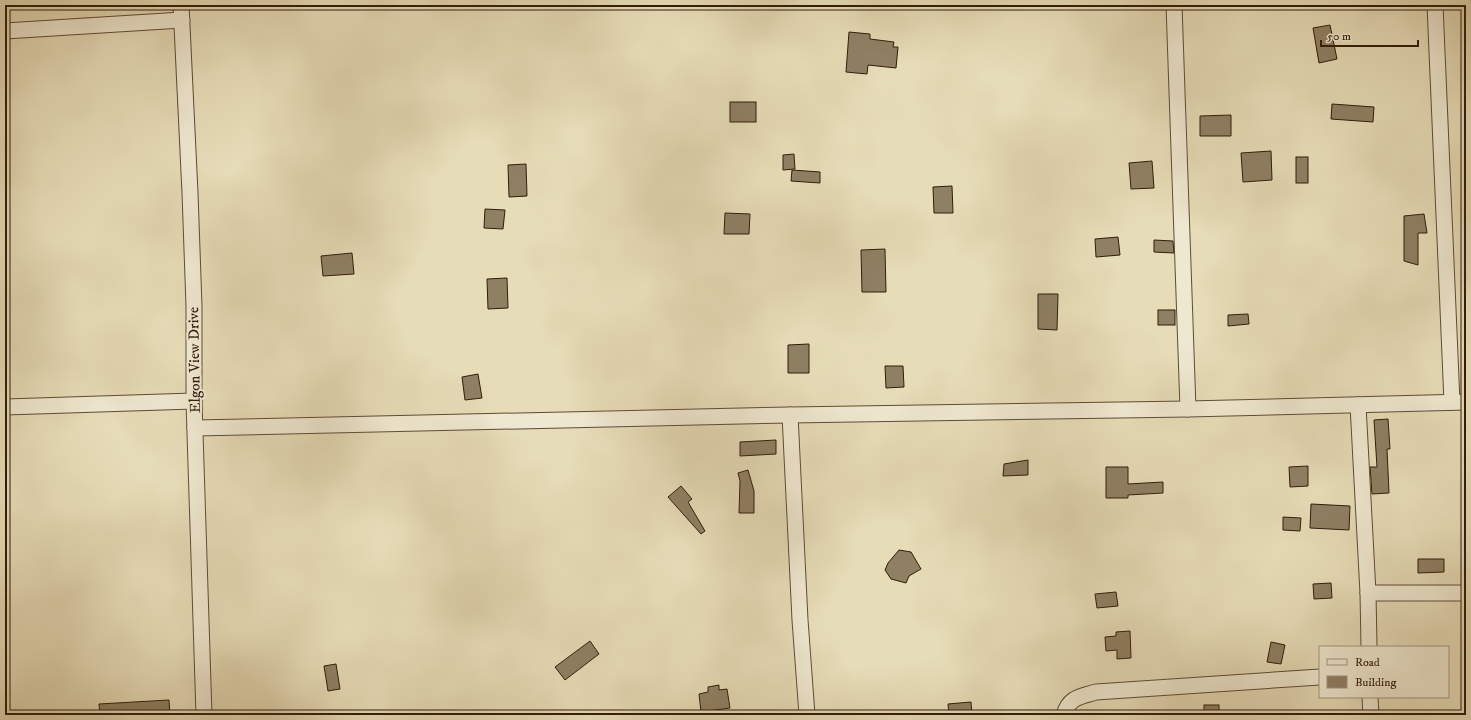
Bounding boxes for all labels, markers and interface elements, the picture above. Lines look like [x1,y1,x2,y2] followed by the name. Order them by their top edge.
[1321,22,1418,48] scale bar
[1327,29,1351,44] text: 50 m
[184,307,205,413] street label: Elgon View Drive
[1319,646,1449,698] legend
[1355,655,1380,670] text: Road
[1355,675,1396,690] text: Building

